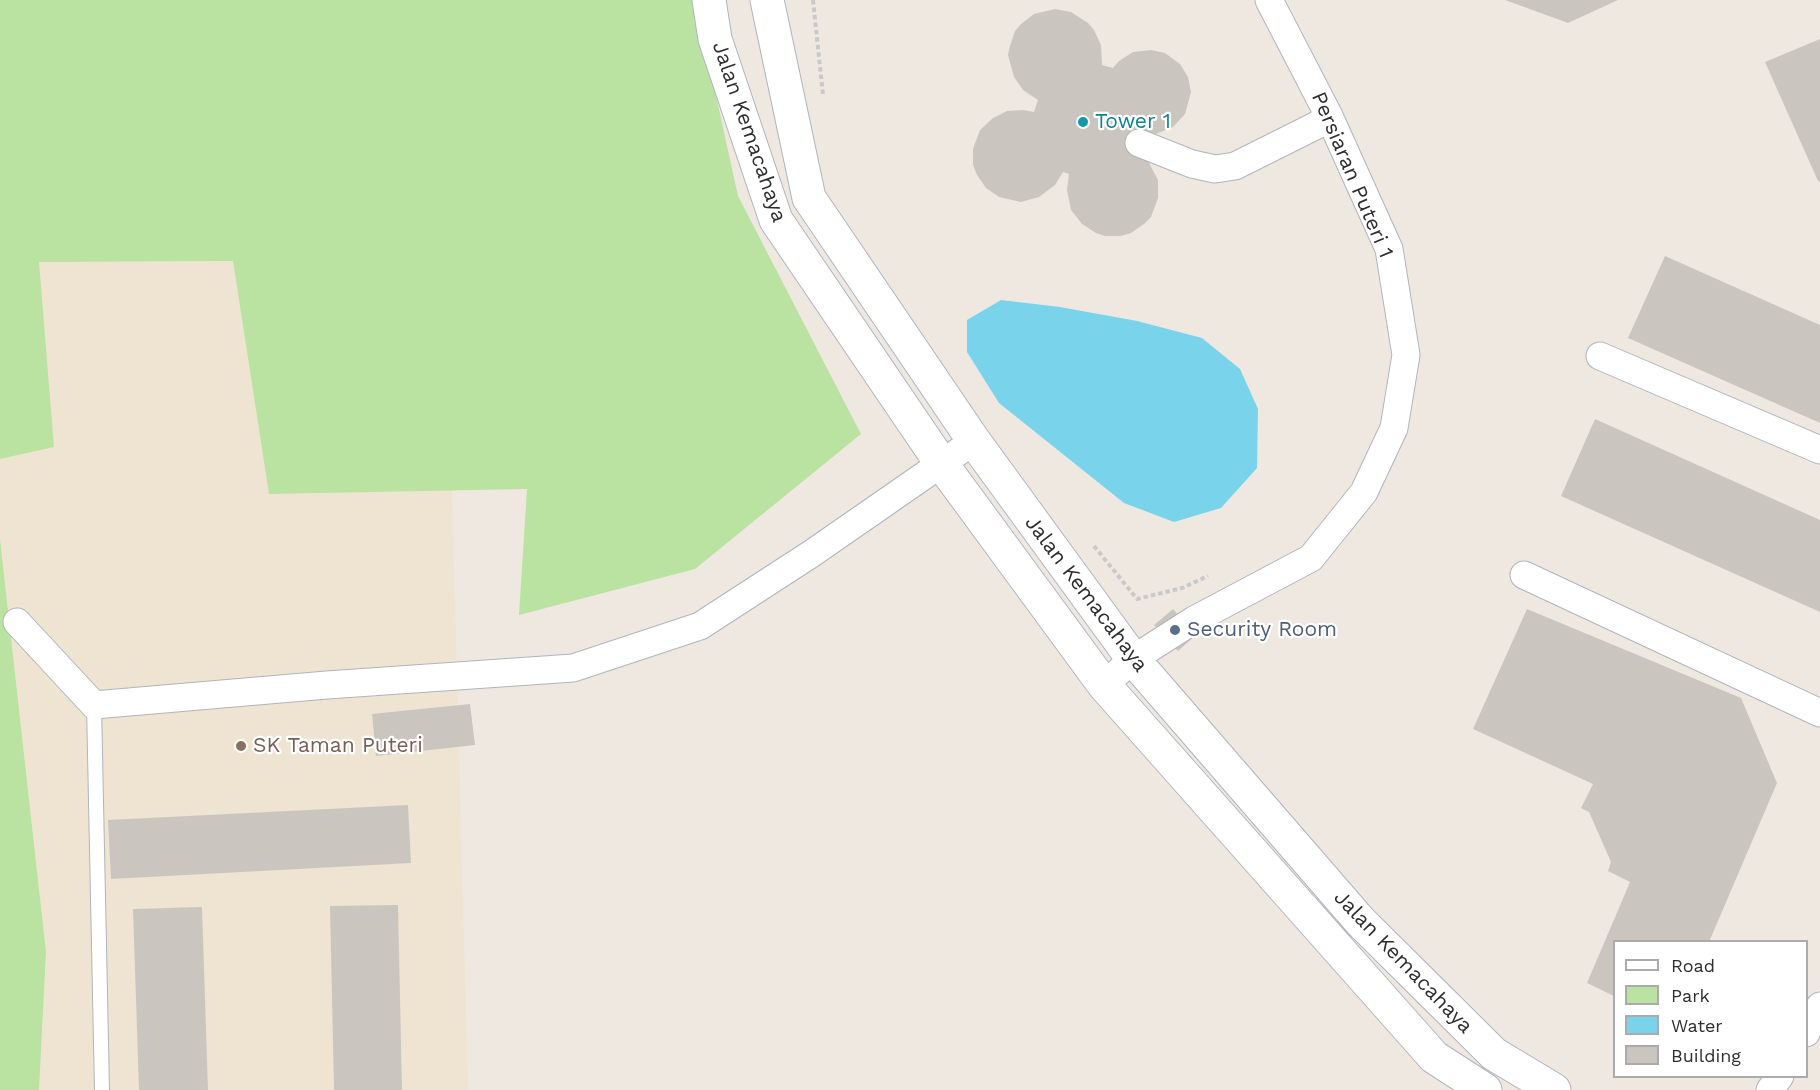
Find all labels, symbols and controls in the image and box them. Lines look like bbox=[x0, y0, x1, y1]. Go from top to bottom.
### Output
street label: Jalan Kemacahaya bbox=[706, 38, 792, 226]
street label: Persiaran Puteri 1 bbox=[1306, 88, 1398, 262]
place label: Tower 1 bbox=[1095, 109, 1171, 135]
marker: Tower 1 bbox=[1076, 115, 1090, 129]
street label: Jalan Kemacahaya bbox=[1019, 511, 1153, 677]
place label: Security Room bbox=[1187, 617, 1337, 643]
marker: Security Room bbox=[1168, 623, 1182, 637]
place label: SK Taman Puteri bbox=[253, 733, 423, 759]
marker: SK Taman Puteri bbox=[234, 739, 248, 753]
street label: Jalan Kemacahaya bbox=[1328, 885, 1478, 1039]
legend bbox=[1613, 940, 1808, 1078]
text: Road bbox=[1671, 955, 1715, 976]
text: Park bbox=[1671, 985, 1710, 1006]
text: Water bbox=[1671, 1015, 1723, 1036]
text: Building bbox=[1671, 1045, 1741, 1066]

